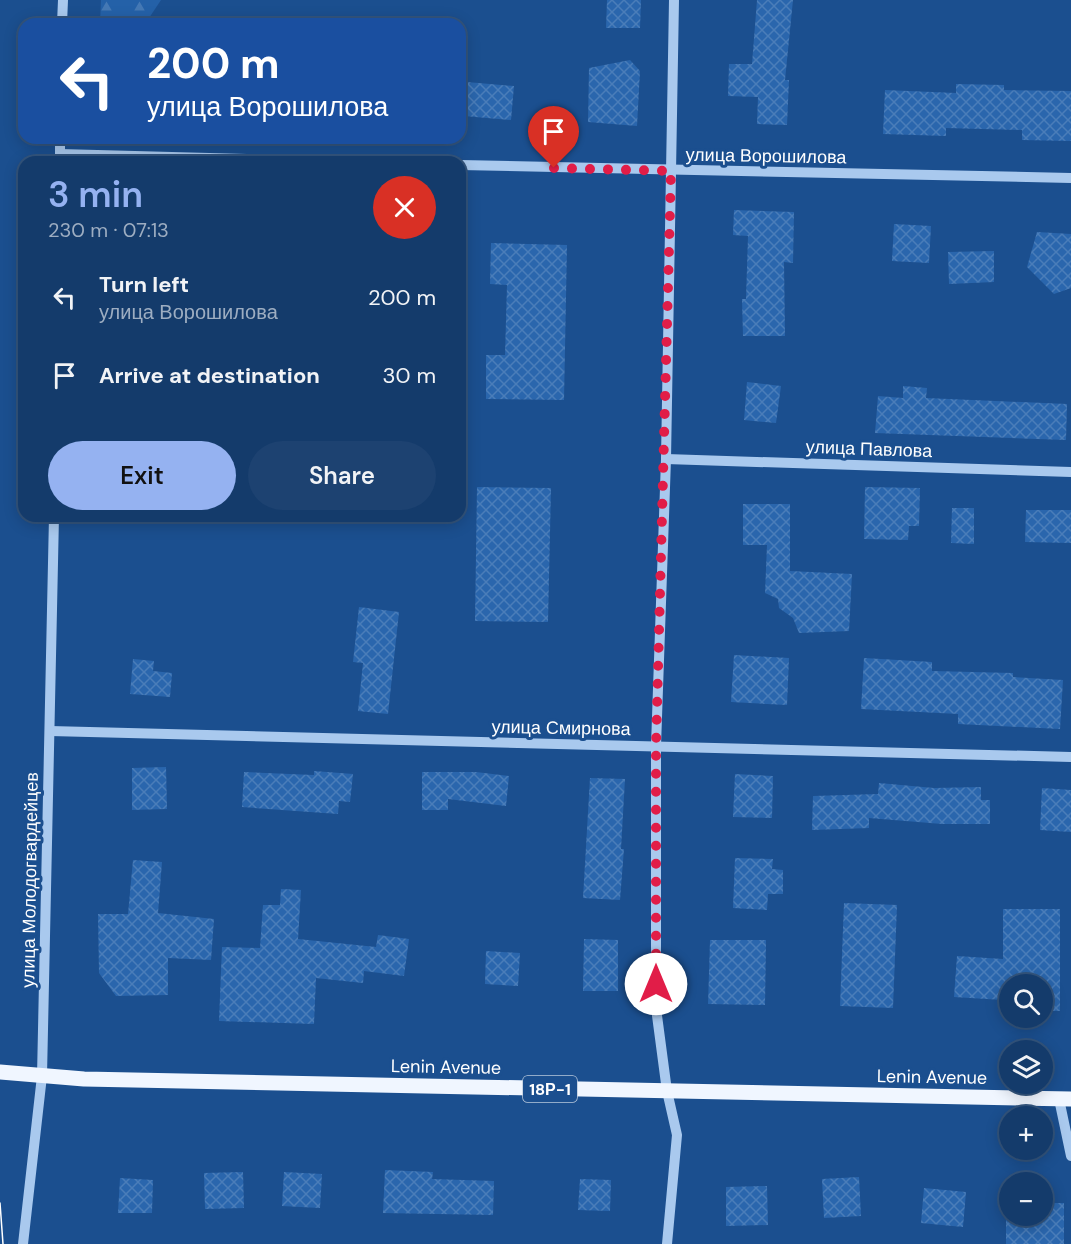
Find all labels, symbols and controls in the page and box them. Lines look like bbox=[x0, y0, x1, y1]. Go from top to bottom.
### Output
text: 200 m bbox=[147, 36, 280, 91]
icon: left bbox=[48, 42, 126, 120]
text: улица Ворошилова bbox=[147, 89, 388, 124]
pin bbox=[528, 106, 579, 168]
icon: arrive bbox=[537, 115, 570, 148]
street label: улица Ворошилова bbox=[685, 143, 848, 169]
text: 3 min bbox=[48, 171, 143, 218]
button: close bbox=[373, 176, 436, 239]
text: 230 m · 07:13 bbox=[48, 217, 169, 243]
text: Turn left bbox=[99, 270, 189, 299]
icon: left bbox=[48, 281, 81, 314]
text: 200 m bbox=[368, 283, 436, 312]
text: улица Ворошилова bbox=[99, 299, 278, 325]
icon: arrive bbox=[48, 359, 81, 392]
text: Arrive at destination bbox=[99, 361, 320, 390]
text: 30 m bbox=[382, 361, 436, 390]
street label: улица Павлова bbox=[805, 435, 934, 463]
button: Exit bbox=[48, 441, 236, 510]
button: Share bbox=[248, 441, 436, 510]
street label: улица Смирнова bbox=[491, 715, 632, 741]
street label: улица Молодогвардейцев bbox=[16, 772, 44, 988]
position arrow bbox=[624, 952, 688, 1016]
map controls bbox=[999, 974, 1053, 1226]
button: search bbox=[999, 974, 1053, 1028]
button: layers bbox=[999, 1040, 1053, 1094]
street label: Lenin Avenue bbox=[391, 1054, 501, 1080]
street label: Lenin Avenue bbox=[877, 1064, 987, 1090]
road number: 18Р-1 bbox=[523, 1076, 577, 1102]
button: + bbox=[999, 1106, 1053, 1160]
button: − bbox=[999, 1172, 1053, 1226]

